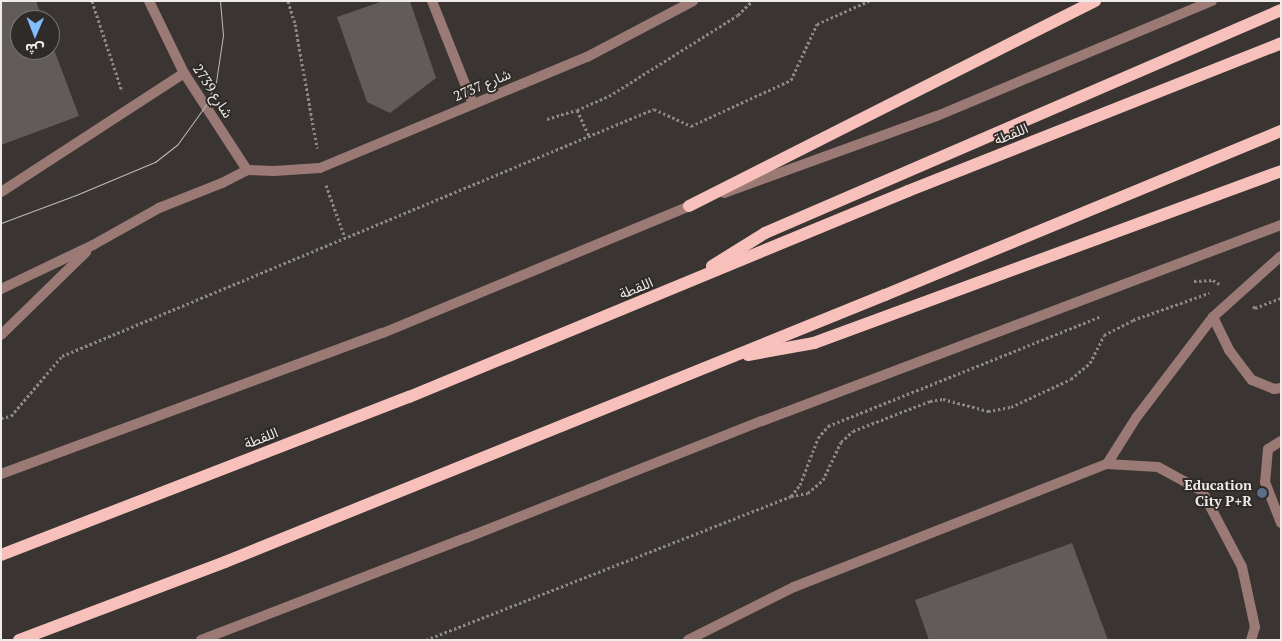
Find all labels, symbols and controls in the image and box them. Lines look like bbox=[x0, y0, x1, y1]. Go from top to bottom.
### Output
north arrow bbox=[10, 10, 60, 60]
text: ش bbox=[25, 40, 45, 59]
street label: شارع 2739 bbox=[189, 61, 237, 121]
street label: شارع 2737 bbox=[451, 65, 513, 105]
street label: اللقطة bbox=[992, 120, 1030, 148]
street label: اللقطة bbox=[617, 274, 655, 302]
street label: اللقطة bbox=[242, 424, 280, 452]
place label: Education City P+R bbox=[1184, 477, 1252, 510]
marker: Education City P+R bbox=[1256, 487, 1268, 499]

